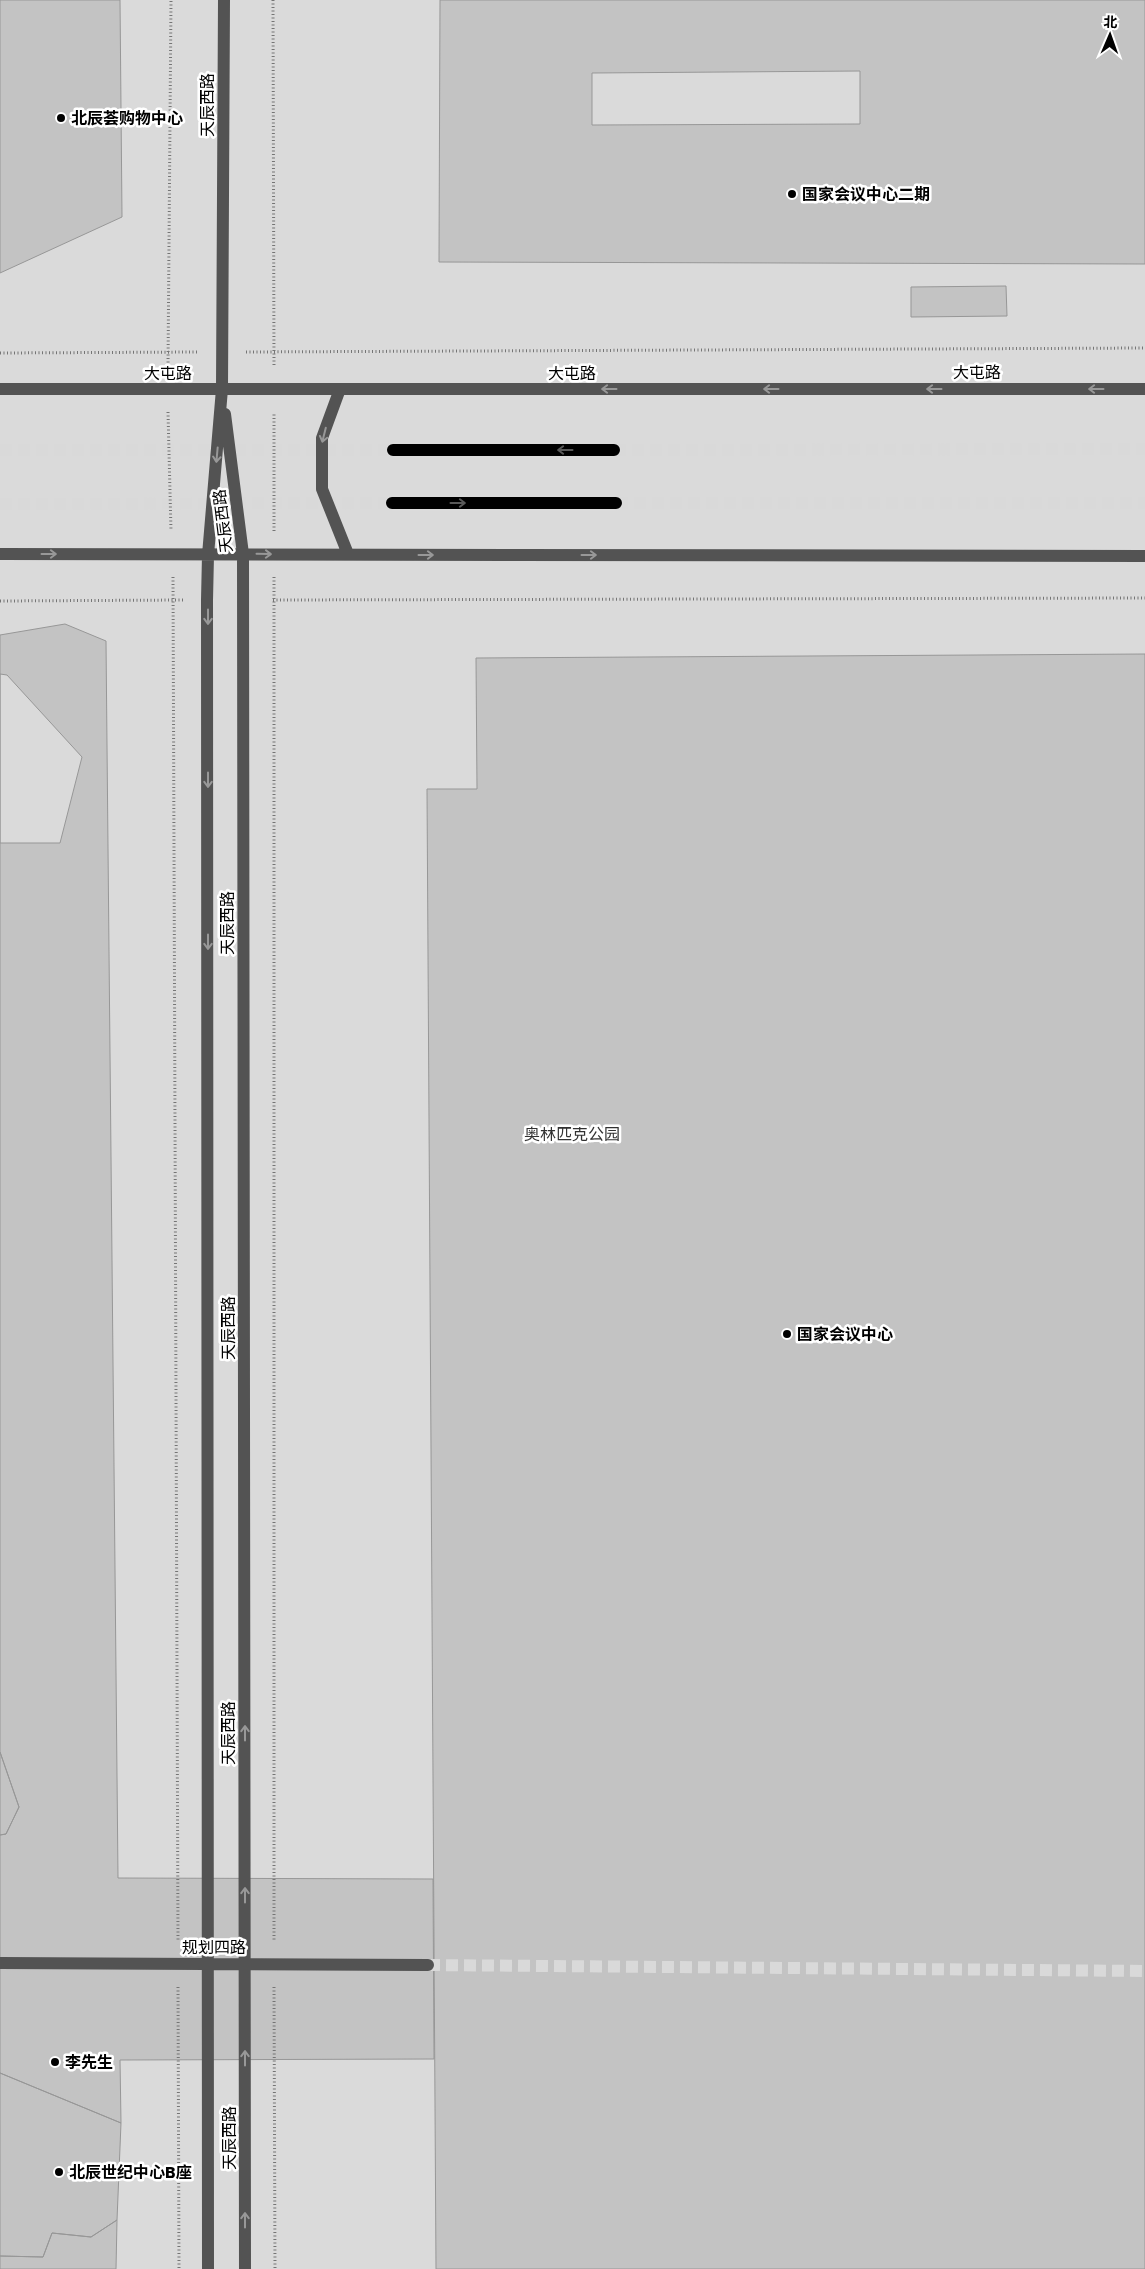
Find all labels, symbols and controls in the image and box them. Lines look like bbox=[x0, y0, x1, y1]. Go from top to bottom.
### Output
north arrow bbox=[1085, 10, 1135, 60]
text: 北 bbox=[1103, 12, 1118, 32]
street label: 天辰西路 bbox=[196, 73, 219, 137]
place label: 北辰荟购物中心 bbox=[71, 107, 183, 130]
marker: 北辰荟购物中心 bbox=[55, 112, 67, 124]
place label: 国家会议中心二期 bbox=[802, 183, 930, 206]
marker: 国家会议中心二期 bbox=[786, 188, 798, 200]
street label: 大屯路 bbox=[953, 361, 1001, 384]
street label: 大屯路 bbox=[144, 362, 192, 385]
street label: 大屯路 bbox=[548, 362, 596, 385]
one-way arrow bbox=[601, 384, 618, 394]
one-way arrow bbox=[764, 384, 780, 394]
one-way arrow bbox=[926, 384, 942, 394]
one-way arrow bbox=[1089, 384, 1105, 394]
one-way arrow bbox=[319, 427, 328, 443]
one-way arrow bbox=[557, 445, 574, 455]
one-way arrow bbox=[212, 447, 221, 463]
street label: 天辰西路 bbox=[208, 488, 238, 554]
one-way arrow bbox=[450, 498, 466, 508]
one-way arrow bbox=[40, 549, 56, 559]
one-way arrow bbox=[255, 550, 271, 559]
one-way arrow bbox=[418, 550, 434, 560]
one-way arrow bbox=[580, 550, 596, 560]
one-way arrow bbox=[203, 609, 213, 625]
one-way arrow bbox=[203, 772, 213, 788]
street label: 天辰西路 bbox=[216, 891, 239, 955]
one-way arrow bbox=[203, 934, 213, 950]
park label: 奥林匹克公园 bbox=[524, 1123, 620, 1146]
street label: 天辰西路 bbox=[217, 1296, 240, 1360]
place label: 国家会议中心 bbox=[797, 1323, 893, 1346]
marker: 国家会议中心 bbox=[781, 1328, 793, 1340]
street label: 天辰西路 bbox=[217, 1701, 240, 1765]
one-way arrow bbox=[240, 1725, 250, 1742]
one-way arrow bbox=[240, 1888, 250, 1904]
street label: 规划四路 bbox=[182, 1936, 246, 1959]
one-way arrow bbox=[240, 2050, 250, 2066]
place label: 李先生 bbox=[65, 2051, 113, 2074]
marker: 李先生 bbox=[49, 2056, 61, 2068]
street label: 天辰西路 bbox=[218, 2106, 241, 2170]
place label: 北辰世纪中心B座 bbox=[69, 2161, 192, 2184]
marker: 北辰世纪中心B座 bbox=[53, 2166, 65, 2178]
one-way arrow bbox=[240, 2213, 250, 2229]

